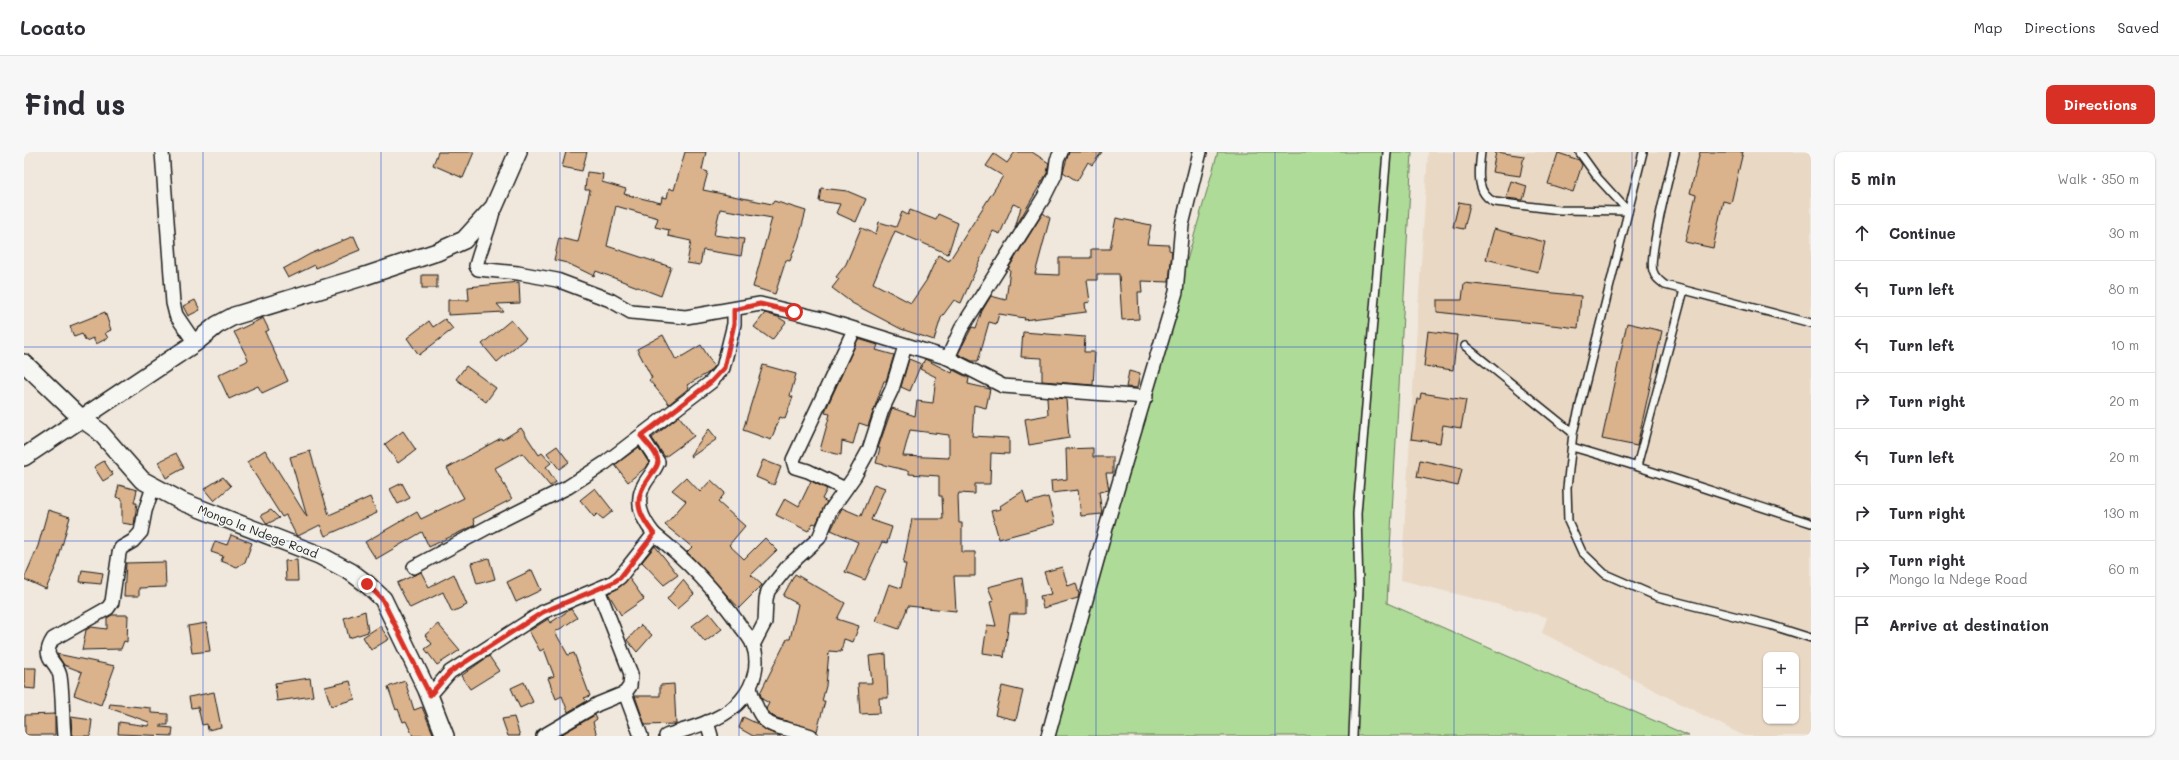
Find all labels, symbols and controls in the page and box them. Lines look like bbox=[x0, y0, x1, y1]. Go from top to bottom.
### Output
text: Locato bbox=[20, 15, 86, 40]
text: Map bbox=[1974, 18, 2002, 37]
text: Directions bbox=[2024, 18, 2095, 37]
text: Saved bbox=[2117, 18, 2159, 37]
button: Directions bbox=[2046, 85, 2155, 124]
text: Find us bbox=[24, 86, 125, 122]
text: 5 min bbox=[1851, 167, 1896, 189]
text: Walk · 350 m bbox=[2058, 170, 2139, 187]
icon: ahead bbox=[1851, 222, 1873, 244]
text: Continue bbox=[1889, 223, 1956, 243]
text: 30 m bbox=[2109, 224, 2139, 241]
icon: left bbox=[1851, 278, 1873, 300]
text: Turn left bbox=[1889, 279, 1954, 299]
text: 80 m bbox=[2109, 280, 2139, 297]
route start bbox=[785, 303, 803, 321]
icon: left bbox=[1851, 334, 1873, 356]
text: Turn left bbox=[1889, 335, 1954, 355]
text: 10 m bbox=[2111, 336, 2139, 353]
icon: right bbox=[1851, 390, 1873, 412]
text: Turn right bbox=[1889, 391, 1966, 411]
text: 20 m bbox=[2109, 392, 2139, 409]
icon: left bbox=[1851, 446, 1873, 468]
text: Turn left bbox=[1889, 447, 1954, 467]
text: 20 m bbox=[2109, 448, 2139, 465]
street label: Mongo la Ndege Road bbox=[196, 501, 321, 561]
icon: right bbox=[1851, 502, 1873, 524]
text: Turn right bbox=[1889, 503, 1966, 523]
text: 130 m bbox=[2103, 504, 2139, 521]
text: Turn right bbox=[1889, 550, 1966, 570]
icon: right bbox=[1851, 558, 1873, 580]
text: 60 m bbox=[2109, 560, 2139, 577]
text: Mongo la Ndege Road bbox=[1889, 570, 2027, 587]
route end bbox=[358, 575, 376, 593]
icon: arrive bbox=[1851, 614, 1873, 636]
text: Arrive at destination bbox=[1889, 615, 2049, 635]
map controls bbox=[1763, 652, 1799, 724]
button: + bbox=[1763, 652, 1799, 688]
button: − bbox=[1763, 688, 1799, 724]

